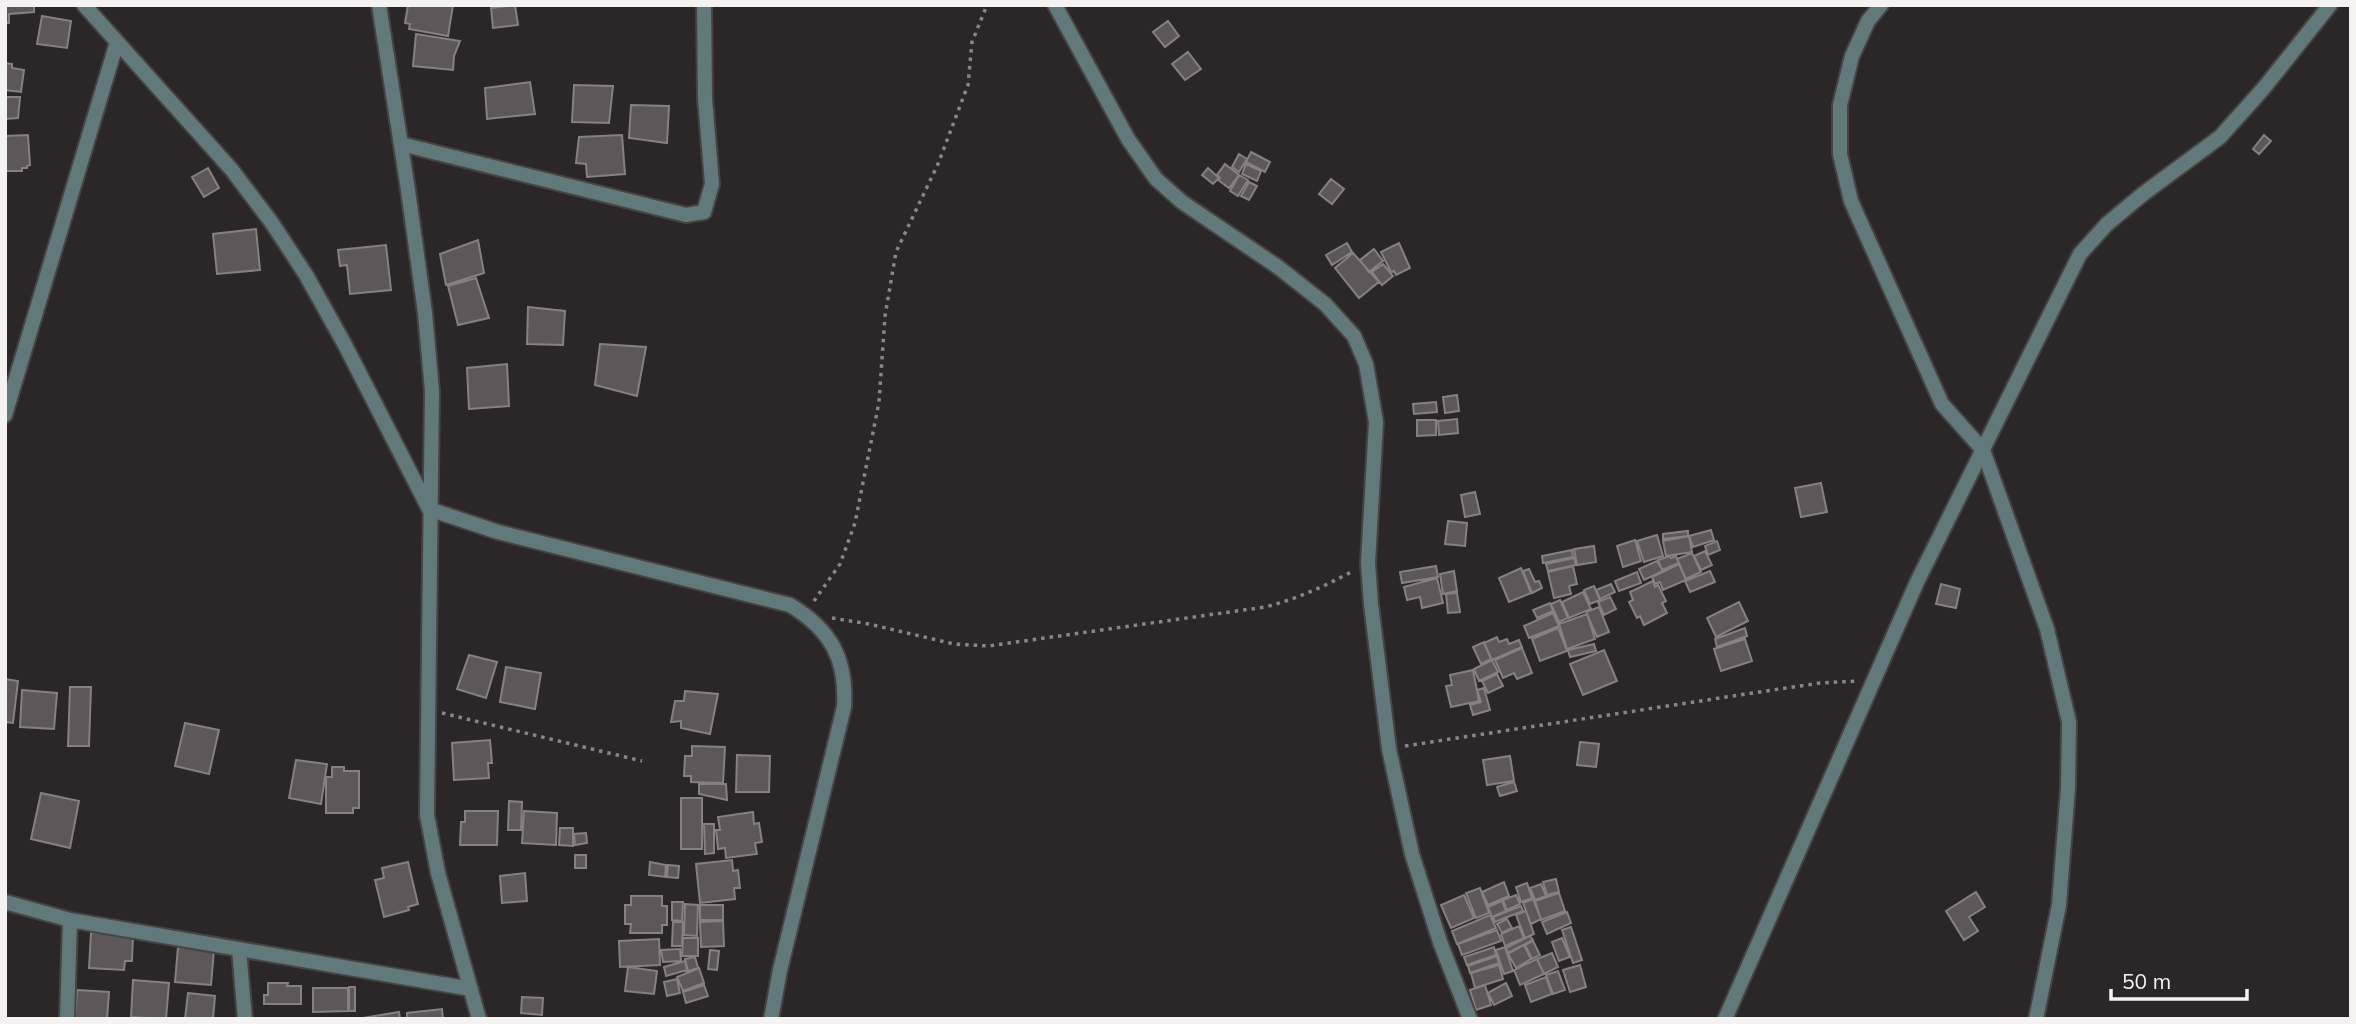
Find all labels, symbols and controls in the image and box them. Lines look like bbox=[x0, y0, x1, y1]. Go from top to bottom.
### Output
scale bar bbox=[2111, 958, 2248, 1002]
text: 50 m bbox=[2122, 968, 2171, 994]

